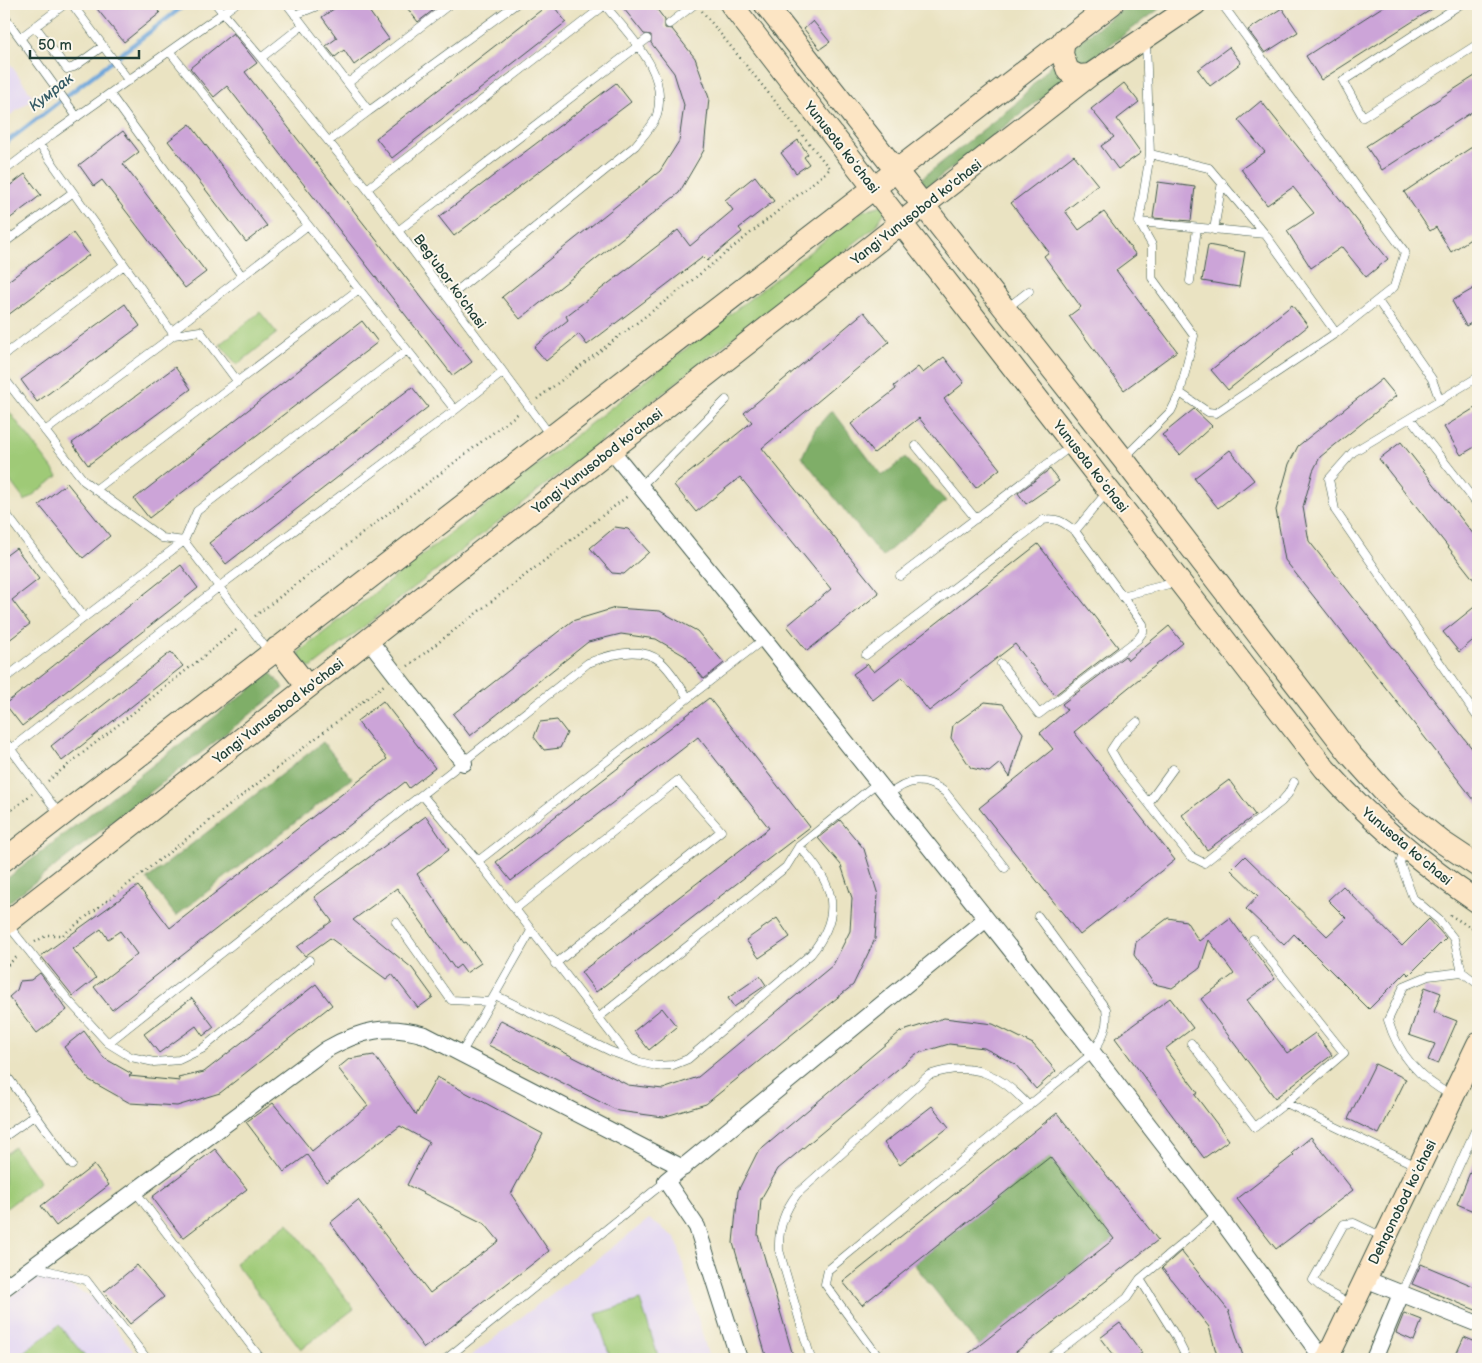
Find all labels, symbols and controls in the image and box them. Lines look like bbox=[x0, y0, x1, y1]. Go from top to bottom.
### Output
scale bar bbox=[30, 28, 139, 60]
text: 50 m bbox=[38, 36, 72, 55]
water label: Кумрак bbox=[25, 68, 78, 116]
street label: Yunusota koʻchasi bbox=[800, 97, 883, 197]
street label: Yangi Yunusobod ko'chasi bbox=[847, 156, 985, 269]
street label: Beg'ubor ko'chasi bbox=[410, 231, 489, 332]
street label: Yangi Yunusobod ko'chasi bbox=[528, 405, 666, 518]
street label: Yunusota koʻchasi bbox=[1049, 416, 1132, 516]
street label: Yangi Yunusobod ko'chasi bbox=[209, 655, 347, 768]
street label: Yunusota koʻchasi bbox=[1357, 803, 1455, 889]
street label: Dehqonobod koʻchasi bbox=[1365, 1137, 1440, 1267]

